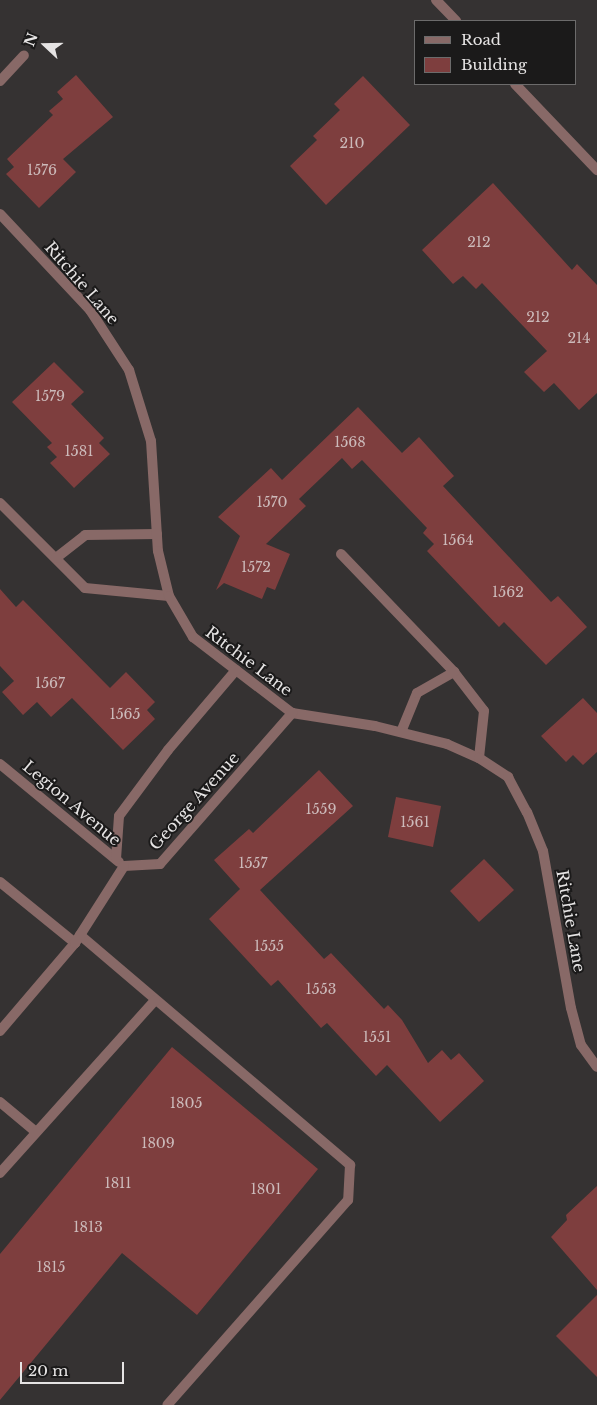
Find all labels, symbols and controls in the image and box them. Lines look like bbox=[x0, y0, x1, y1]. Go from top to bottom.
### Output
north arrow bbox=[20, 20, 70, 70]
legend bbox=[414, 20, 577, 85]
text: N bbox=[20, 30, 42, 49]
text: Road bbox=[461, 30, 501, 49]
text: Building bbox=[461, 55, 527, 74]
house number: 210 bbox=[340, 135, 364, 151]
house number: 1576 bbox=[27, 162, 57, 178]
house number: 212 bbox=[467, 234, 491, 250]
street label: Ritchie Lane bbox=[41, 238, 123, 328]
house number: 212 bbox=[526, 309, 550, 325]
house number: 214 bbox=[567, 330, 591, 346]
house number: 1579 bbox=[35, 388, 65, 404]
house number: 1568 bbox=[334, 434, 366, 450]
house number: 1581 bbox=[65, 443, 93, 459]
house number: 1570 bbox=[256, 494, 288, 510]
house number: 1564 bbox=[442, 532, 474, 548]
house number: 1572 bbox=[241, 559, 271, 575]
house number: 1562 bbox=[492, 584, 524, 600]
street label: Ritchie Lane bbox=[202, 622, 296, 700]
house number: 1567 bbox=[35, 675, 65, 691]
house number: 1565 bbox=[109, 706, 141, 722]
street label: George Avenue bbox=[145, 748, 243, 854]
street label: Legion Avenue bbox=[19, 756, 125, 850]
house number: 1559 bbox=[305, 801, 337, 817]
house number: 1561 bbox=[400, 814, 430, 830]
house number: 1557 bbox=[238, 855, 268, 871]
street label: Ritchie Lane bbox=[553, 868, 589, 974]
house number: 1555 bbox=[254, 938, 284, 954]
house number: 1553 bbox=[306, 981, 336, 997]
house number: 1551 bbox=[363, 1029, 391, 1045]
house number: 1805 bbox=[170, 1095, 202, 1111]
house number: 1809 bbox=[141, 1135, 175, 1151]
house number: 1811 bbox=[104, 1175, 132, 1191]
house number: 1801 bbox=[251, 1181, 281, 1197]
house number: 1813 bbox=[73, 1219, 103, 1235]
house number: 1815 bbox=[37, 1259, 65, 1275]
scale bar bbox=[22, 1352, 126, 1384]
text: 20 m bbox=[28, 1361, 68, 1380]

